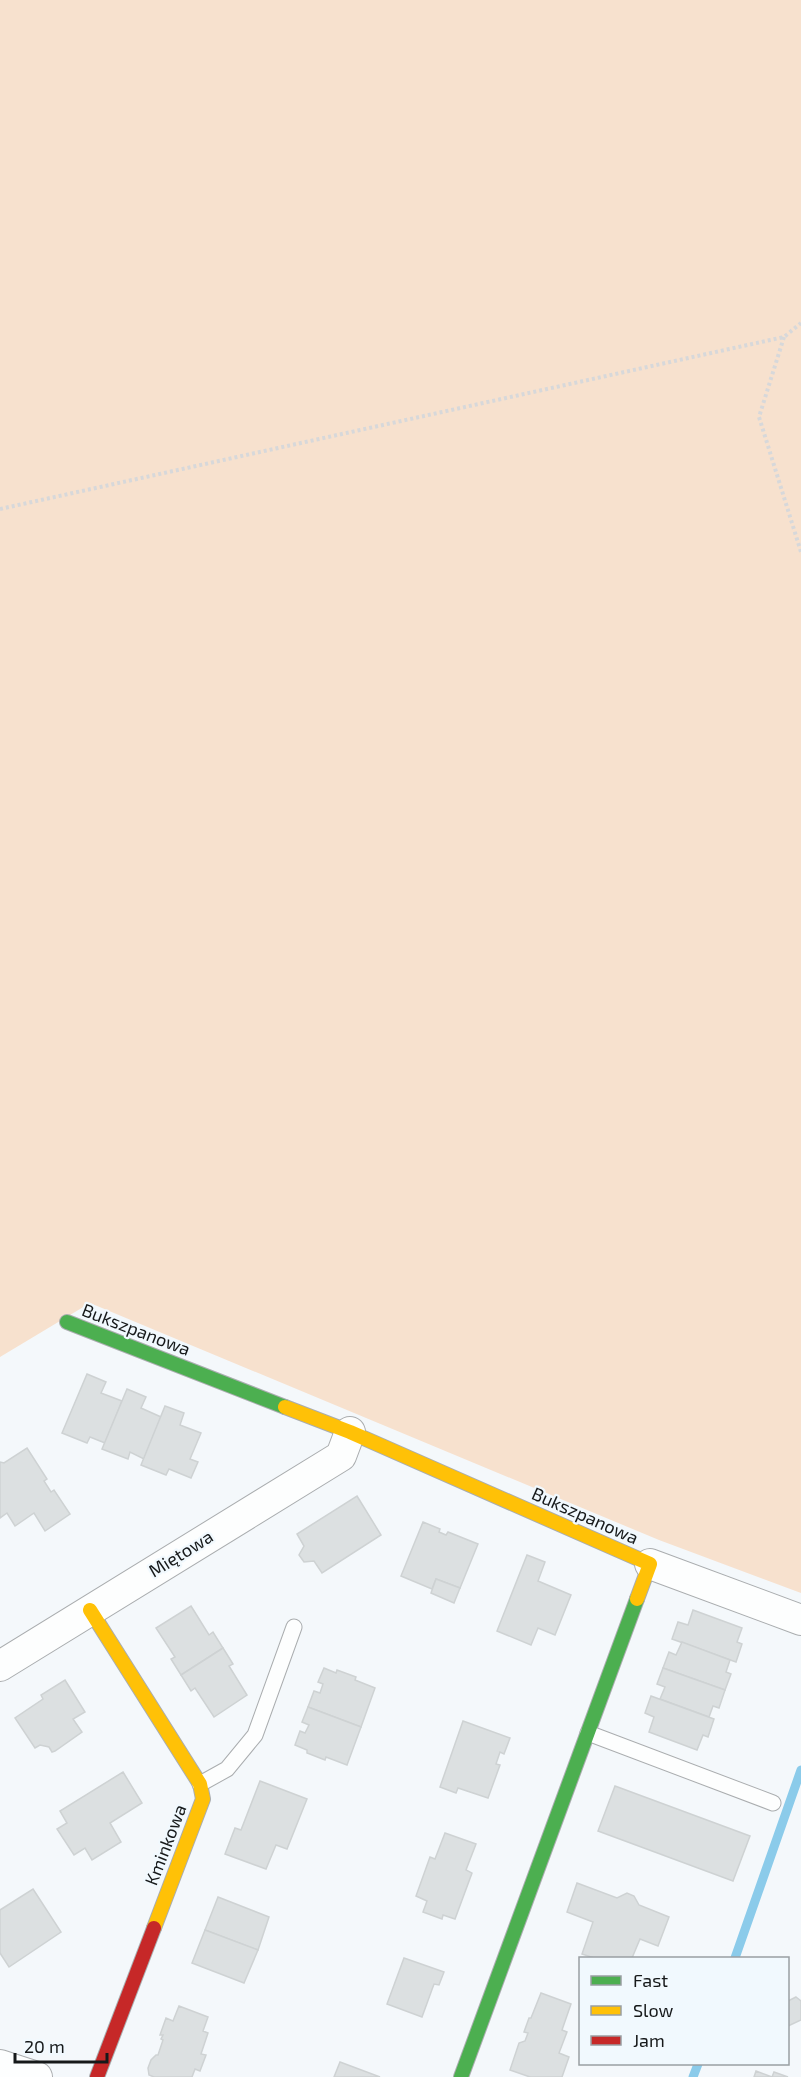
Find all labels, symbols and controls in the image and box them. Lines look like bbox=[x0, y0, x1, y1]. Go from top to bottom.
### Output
street label: Bukszpanowa bbox=[79, 1298, 194, 1360]
street label: Bukszpanowa bbox=[529, 1482, 642, 1548]
street label: Miętowa bbox=[144, 1525, 217, 1581]
street label: Kminkowa bbox=[140, 1801, 191, 1888]
legend bbox=[579, 1957, 789, 2065]
text: Fast bbox=[633, 1969, 668, 1991]
text: Slow bbox=[633, 1999, 674, 2021]
scale bar bbox=[15, 2026, 106, 2064]
text: Jam bbox=[633, 2029, 665, 2051]
text: 20 m bbox=[24, 2035, 65, 2057]

